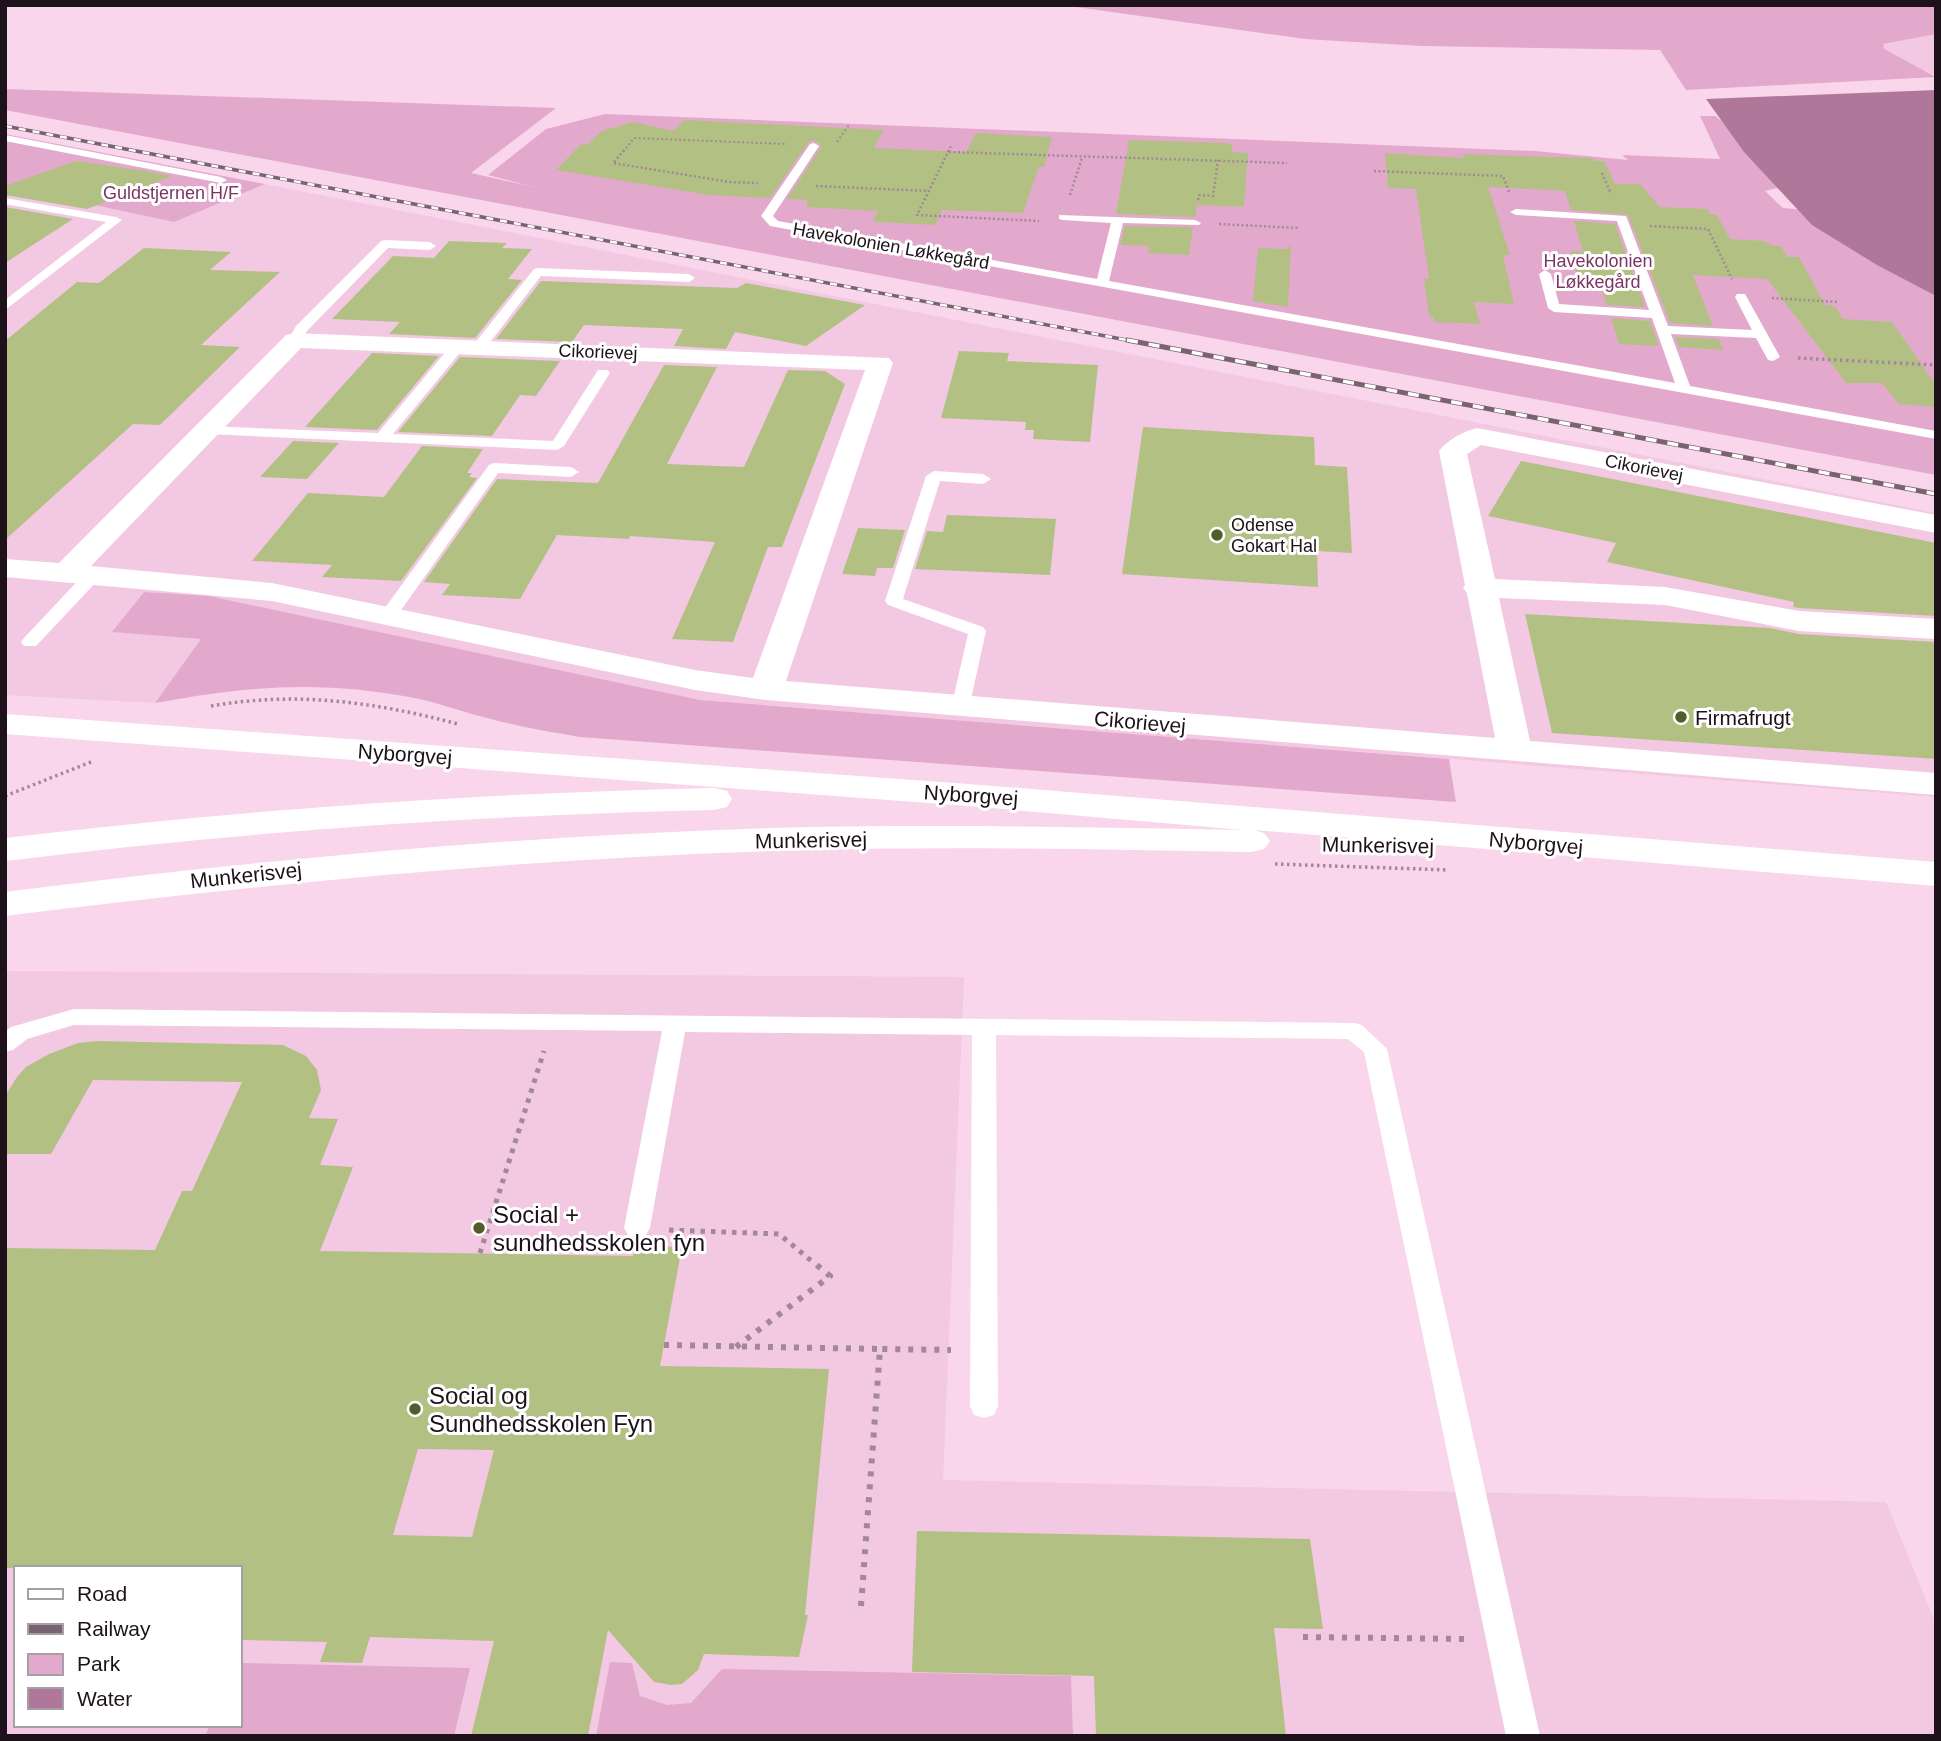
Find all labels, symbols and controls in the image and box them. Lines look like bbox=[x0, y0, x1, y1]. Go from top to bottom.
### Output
park label: Guldstjernen H/F bbox=[103, 183, 239, 203]
street label: Havekolonien Løkkegård bbox=[791, 219, 991, 273]
park label: Havekolonien Løkkegård bbox=[1543, 251, 1653, 292]
street label: Cikorievej bbox=[558, 341, 638, 363]
street label: Cikorievej bbox=[1603, 451, 1685, 485]
place label: Odense Gokart Hal bbox=[1231, 515, 1317, 556]
marker: Odense Gokart Hal bbox=[1209, 527, 1225, 543]
place label: Firmafrugt bbox=[1695, 706, 1791, 729]
street label: Cikorievej bbox=[1093, 707, 1187, 737]
marker: Firmafrugt bbox=[1673, 709, 1689, 725]
street label: Nyborgvej bbox=[357, 739, 453, 769]
street label: Nyborgvej bbox=[923, 780, 1019, 810]
street label: Nyborgvej bbox=[1488, 827, 1584, 859]
street label: Munkerisvej bbox=[755, 828, 867, 852]
street label: Munkerisvej bbox=[1322, 833, 1434, 857]
street label: Munkerisvej bbox=[189, 858, 303, 892]
place label: Social + sundhedsskolen fyn bbox=[493, 1201, 705, 1256]
marker: Social + sundhedsskolen fyn bbox=[471, 1220, 487, 1236]
place label: Social og Sundhedsskolen Fyn bbox=[429, 1382, 653, 1437]
marker: Social og Sundhedsskolen Fyn bbox=[407, 1401, 423, 1417]
legend bbox=[14, 1566, 242, 1727]
text: Road bbox=[77, 1582, 127, 1605]
text: Railway bbox=[77, 1617, 151, 1640]
text: Park bbox=[77, 1652, 121, 1675]
text: Water bbox=[77, 1687, 132, 1710]

